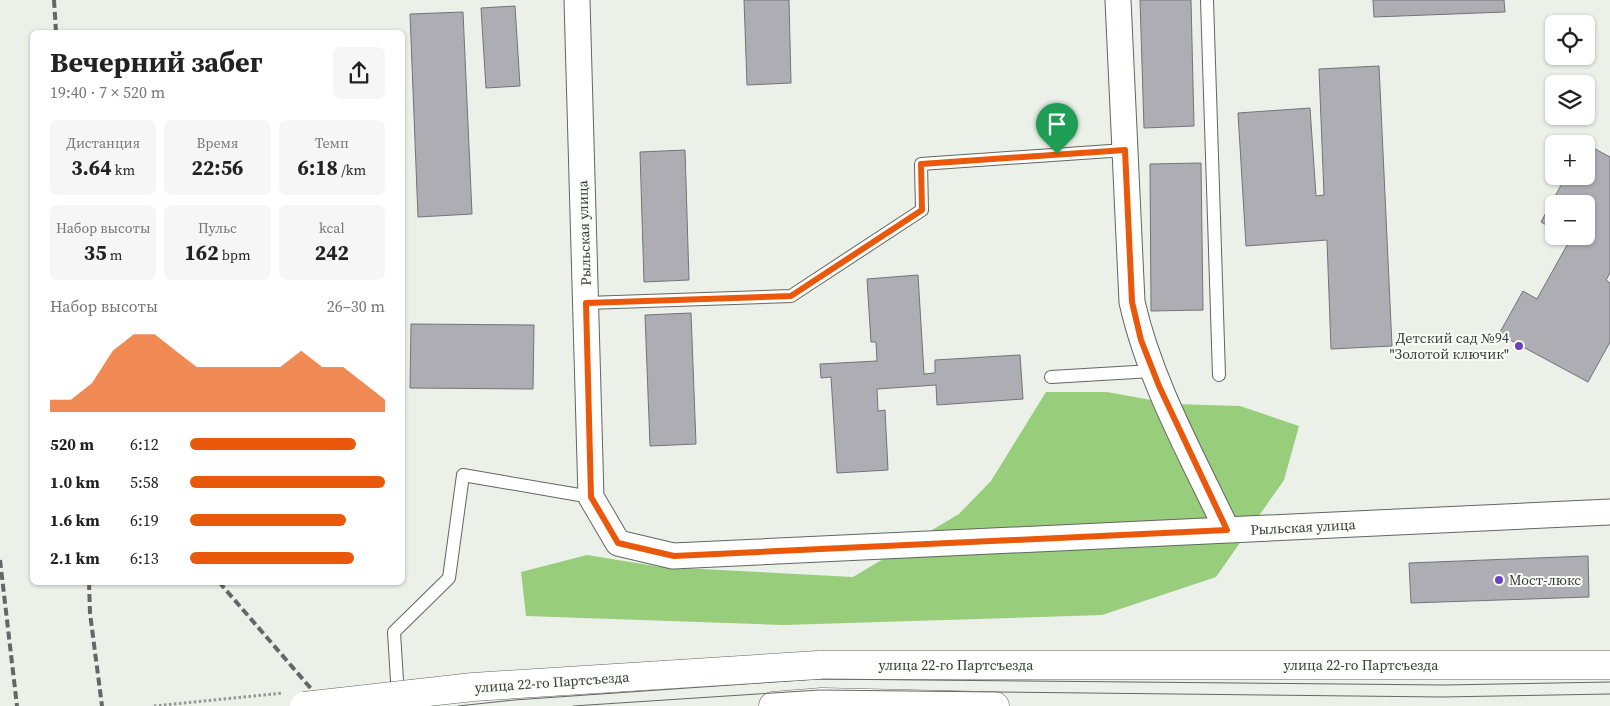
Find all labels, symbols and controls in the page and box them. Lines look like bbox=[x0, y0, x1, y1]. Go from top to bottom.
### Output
map controls bbox=[1545, 15, 1595, 245]
button: locate bbox=[1545, 15, 1595, 65]
text: Вечерний забег bbox=[50, 43, 263, 81]
button: share bbox=[333, 47, 385, 99]
button: layers bbox=[1545, 75, 1595, 125]
text: 19:40 · 7 × 520 m bbox=[50, 81, 165, 103]
pin bbox=[1036, 103, 1078, 154]
icon: arrive bbox=[1043, 110, 1071, 138]
text: Дистанция bbox=[66, 133, 140, 153]
text: Время bbox=[197, 133, 238, 153]
text: Темп bbox=[315, 133, 349, 153]
button: + bbox=[1545, 135, 1595, 185]
text: 3.64 bbox=[71, 153, 112, 182]
text: 22:56 bbox=[192, 153, 243, 182]
text: 6:18 bbox=[298, 153, 338, 182]
text: km bbox=[112, 160, 135, 180]
text: /km bbox=[338, 160, 366, 180]
street label: Рыльская улица bbox=[572, 179, 596, 286]
button: − bbox=[1545, 195, 1595, 245]
text: Набор высоты bbox=[56, 218, 150, 238]
text: Пульс bbox=[198, 218, 237, 238]
text: kcal bbox=[319, 218, 345, 238]
text: 35 bbox=[84, 238, 107, 267]
text: 162 bbox=[184, 238, 219, 267]
text: 242 bbox=[315, 238, 349, 267]
text: m bbox=[107, 245, 122, 265]
text: bpm bbox=[219, 245, 251, 265]
text: Набор высоты bbox=[50, 295, 158, 317]
text: 26–30 m bbox=[327, 295, 385, 317]
place label: Детский сад №94 "Золотой ключик" bbox=[1390, 328, 1509, 364]
marker: Детский сад №94 "Золотой ключик" bbox=[1513, 340, 1525, 352]
text: 520 m bbox=[50, 433, 94, 455]
text: 6:12 bbox=[130, 433, 159, 455]
text: 1.0 km bbox=[50, 471, 100, 493]
text: 5:58 bbox=[130, 471, 159, 493]
text: 1.6 km bbox=[50, 509, 100, 531]
text: 6:19 bbox=[130, 509, 159, 531]
street label: Рыльская улица bbox=[1250, 514, 1357, 540]
text: 2.1 km bbox=[50, 547, 100, 569]
text: 6:13 bbox=[130, 547, 159, 569]
place label: Мост-люкс bbox=[1509, 570, 1581, 590]
marker: Мост-люкс bbox=[1493, 574, 1505, 586]
street label: улица 22-го Партсъезда bbox=[879, 655, 1034, 675]
street label: улица 22-го Партсъезда bbox=[1284, 655, 1439, 675]
street label: улица 22-го Партсъезда bbox=[474, 667, 631, 697]

